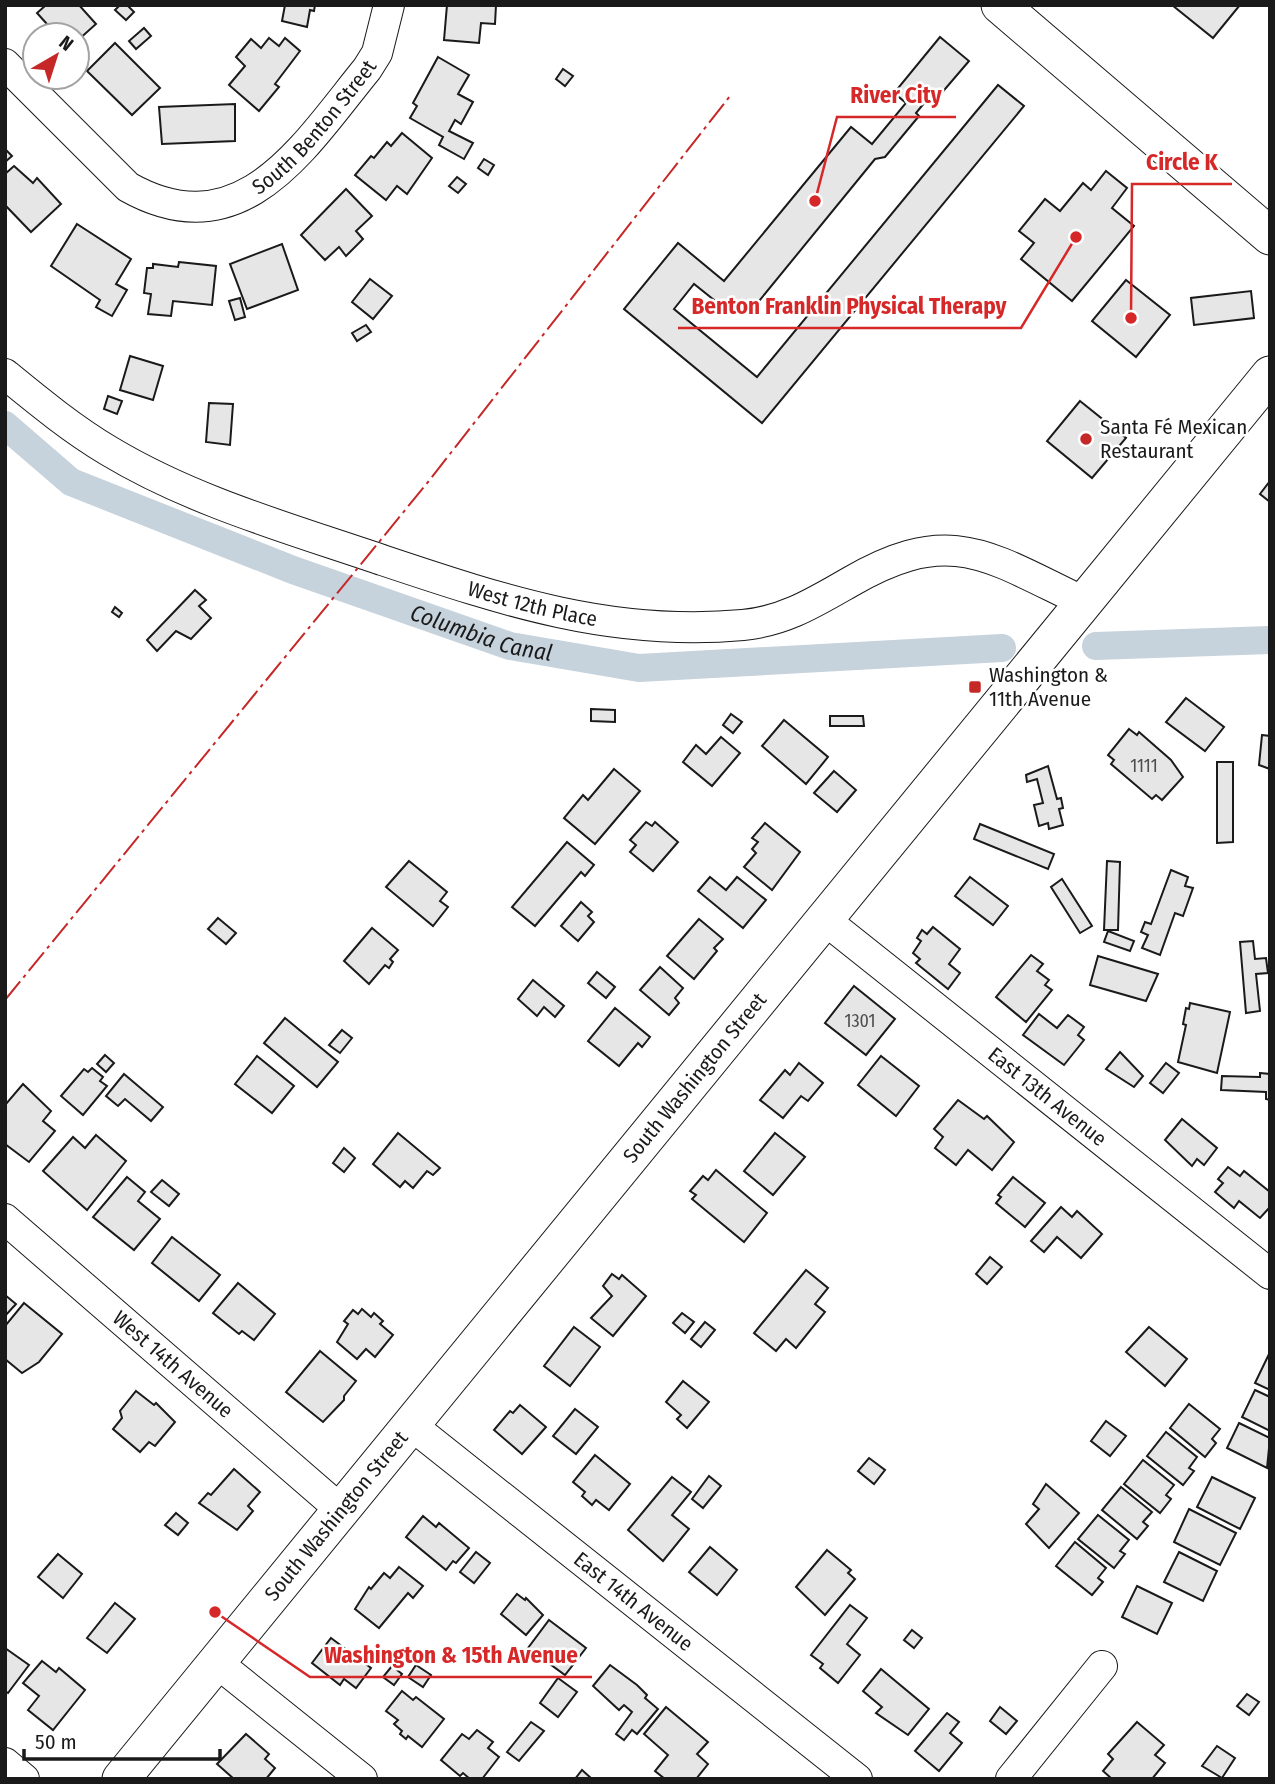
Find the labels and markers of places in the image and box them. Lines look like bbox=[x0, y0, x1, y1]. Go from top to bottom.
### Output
callout: River City bbox=[837, 73, 956, 117]
callout: Circle K bbox=[1132, 140, 1232, 184]
callout: Benton Franklin Physical Therapy bbox=[678, 284, 1021, 328]
place label: Santa Fé Mexican Restaurant bbox=[1100, 414, 1247, 464]
marker: Santa Fé Mexican Restaurant bbox=[1078, 431, 1094, 447]
place label: Washington & 11th Avenue bbox=[989, 662, 1108, 712]
marker: Washington & 11th Avenue bbox=[967, 679, 983, 695]
callout: Washington & 15th Avenue bbox=[310, 1633, 592, 1677]

